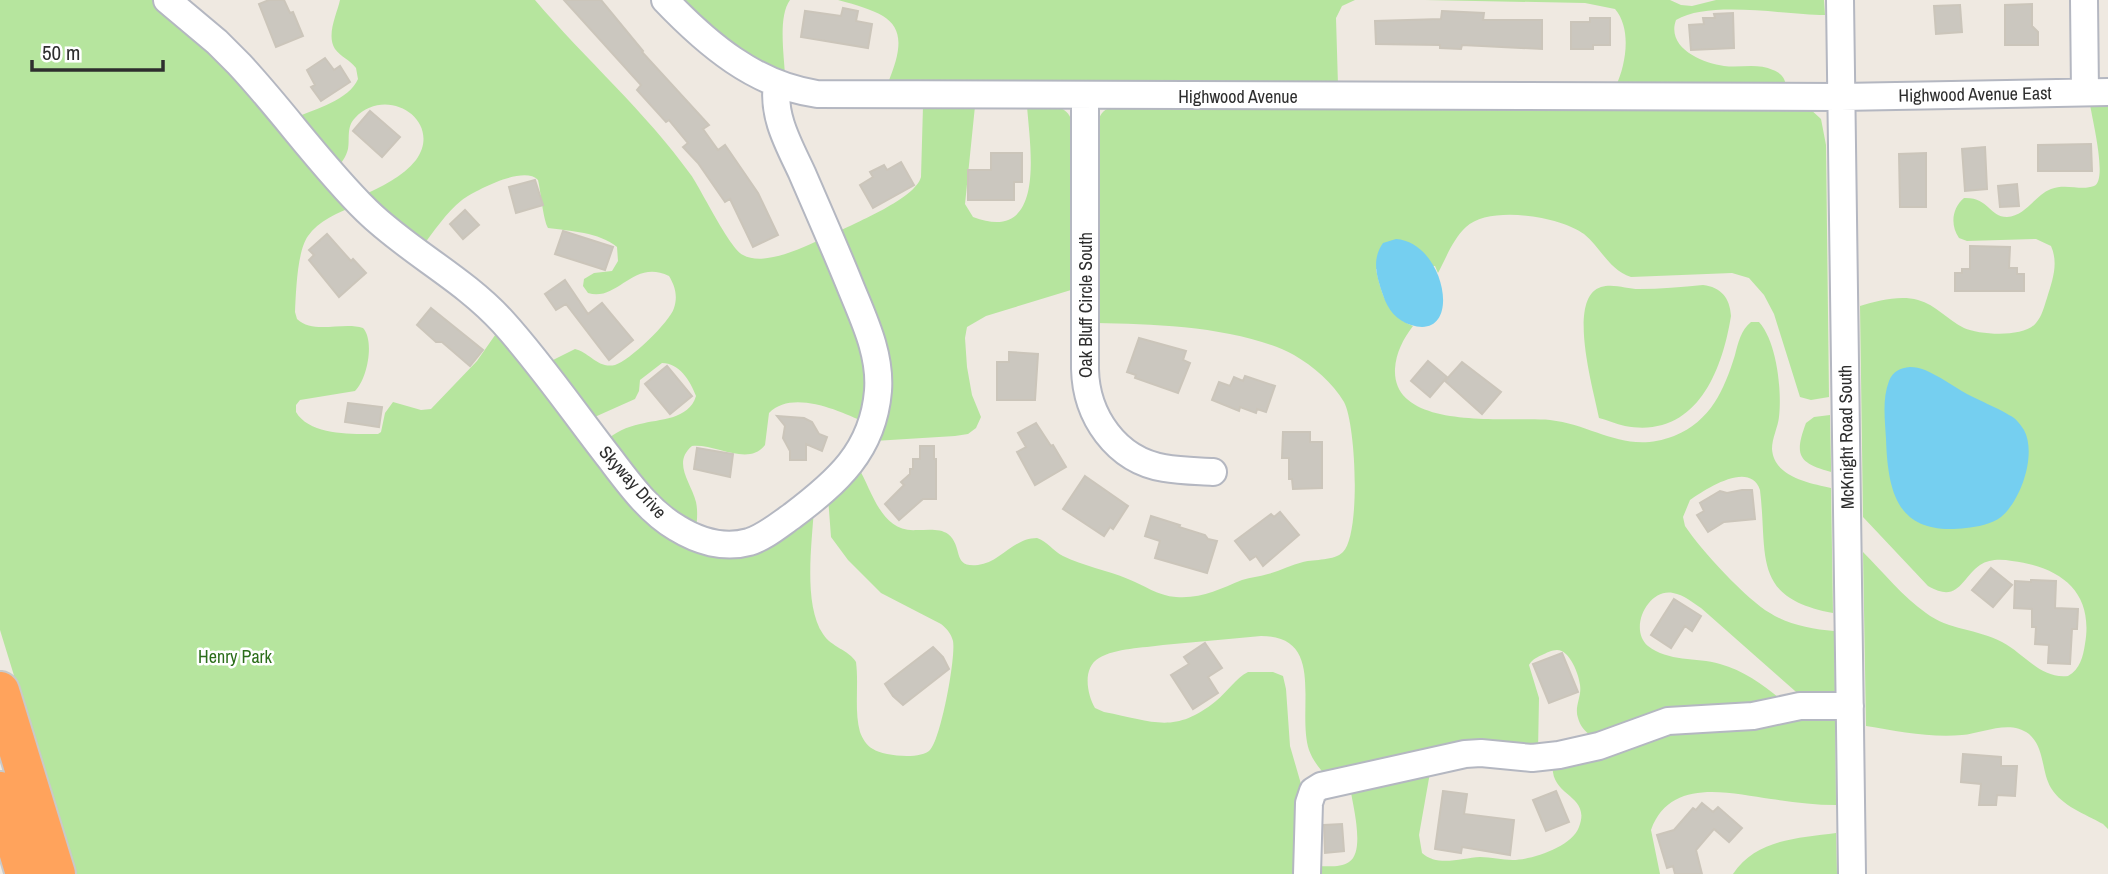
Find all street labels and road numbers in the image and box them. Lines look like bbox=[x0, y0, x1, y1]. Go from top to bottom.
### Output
street label: Highwood Avenue East bbox=[1898, 80, 2052, 108]
street label: Highwood Avenue bbox=[1178, 84, 1298, 109]
street label: Oak Bluff Circle South bbox=[1073, 232, 1098, 378]
street label: McKnight Road South bbox=[1832, 365, 1860, 509]
street label: Skyway Drive bbox=[594, 440, 672, 524]

